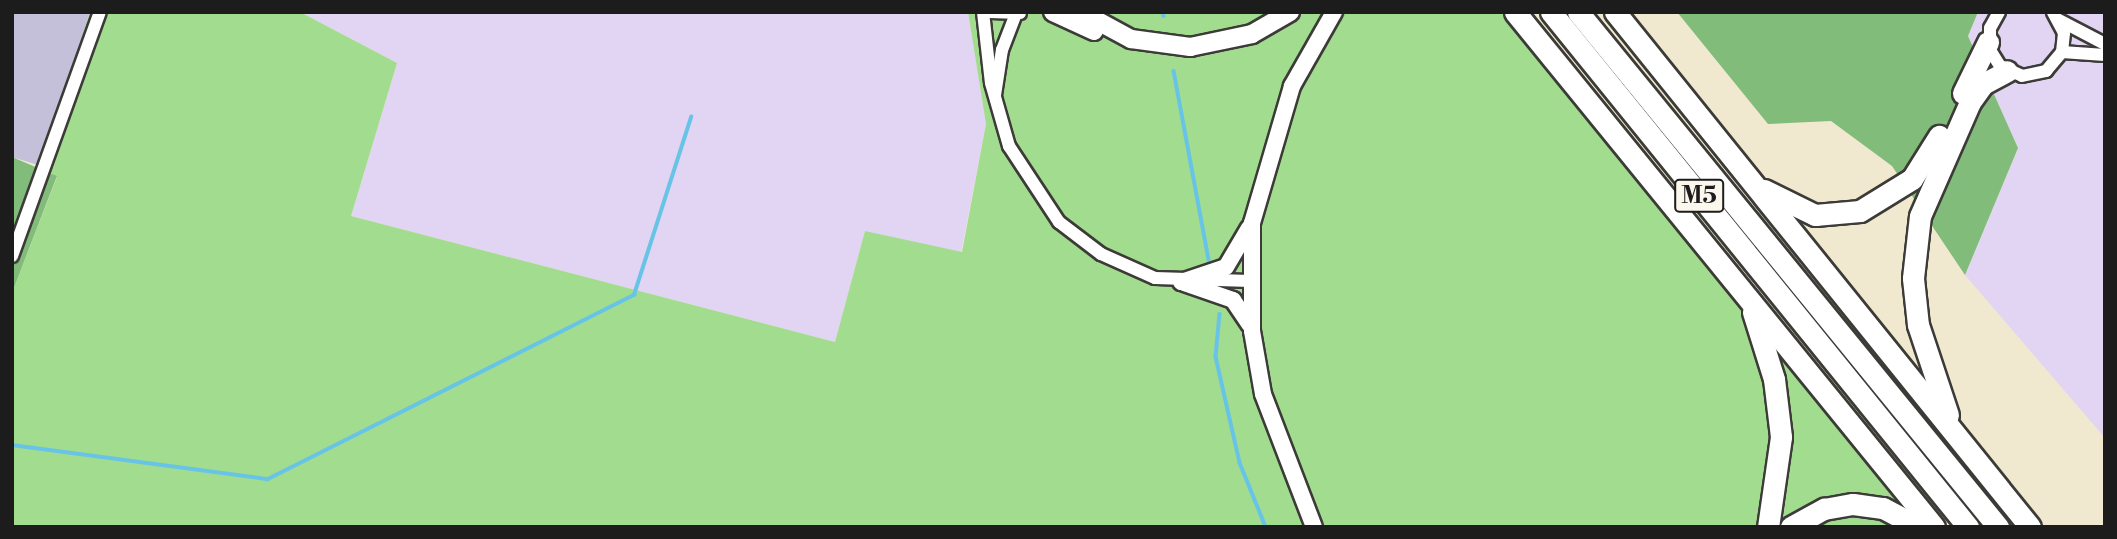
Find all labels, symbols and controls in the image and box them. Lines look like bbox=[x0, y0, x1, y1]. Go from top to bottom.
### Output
road number: M5 bbox=[1673, 176, 1725, 216]

